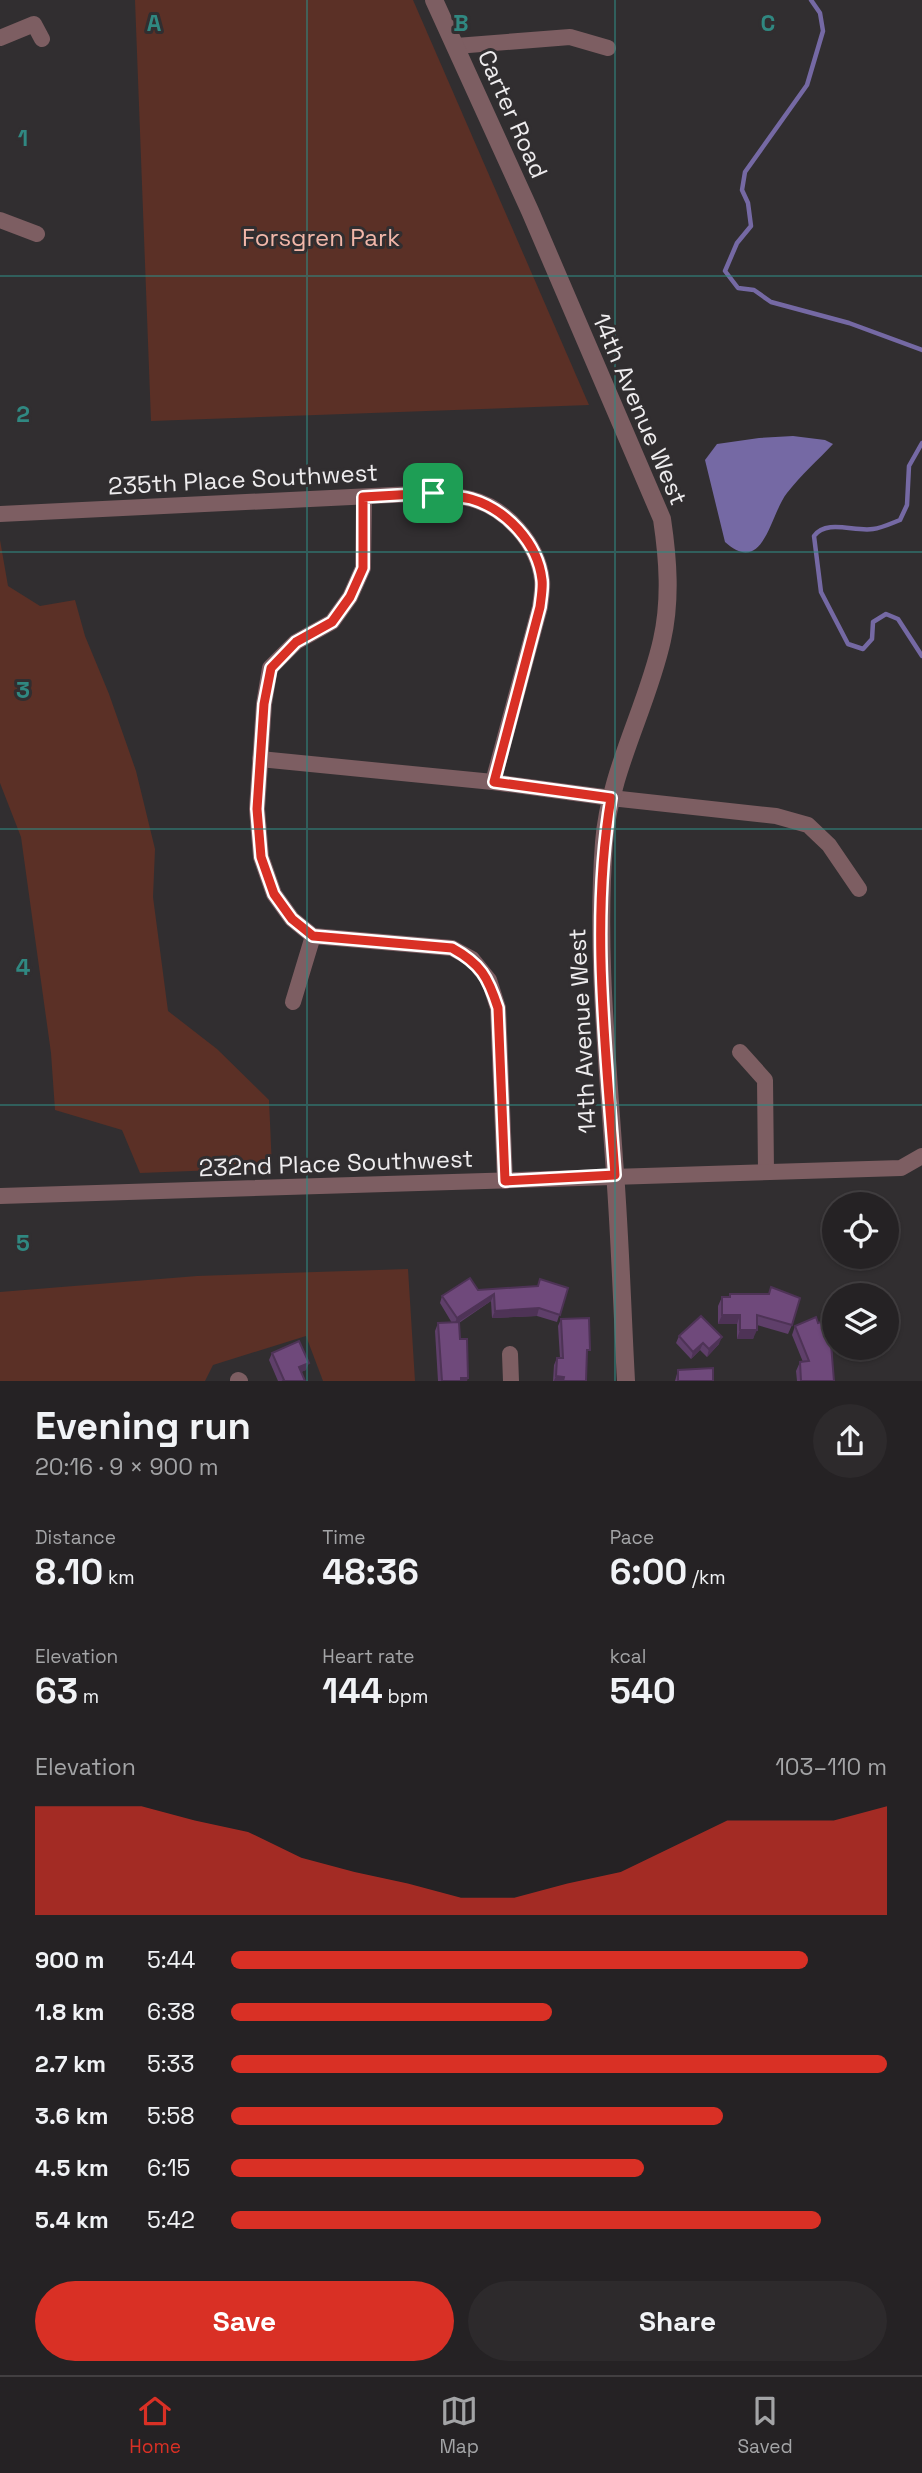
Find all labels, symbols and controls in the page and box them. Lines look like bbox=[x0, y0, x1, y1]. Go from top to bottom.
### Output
text: A bbox=[147, 8, 162, 38]
text: B bbox=[453, 8, 469, 38]
text: C bbox=[761, 8, 775, 38]
street label: Carter Road bbox=[471, 45, 555, 183]
text: 1 bbox=[18, 123, 28, 153]
park label: Forsgren Park bbox=[242, 222, 400, 253]
street label: 14th Avenue West bbox=[586, 308, 694, 510]
text: 2 bbox=[16, 399, 30, 429]
street label: 235th Place Southwest bbox=[107, 456, 379, 502]
pin bbox=[403, 463, 463, 523]
icon: arrive bbox=[414, 474, 452, 512]
text: 3 bbox=[16, 675, 30, 705]
street label: 14th Avenue West bbox=[561, 927, 603, 1135]
text: 4 bbox=[16, 952, 31, 982]
street label: 232nd Place Southwest bbox=[198, 1143, 474, 1183]
map controls bbox=[822, 1192, 899, 1360]
button: locate bbox=[822, 1192, 899, 1269]
text: 5 bbox=[16, 1228, 30, 1258]
button: layers bbox=[822, 1283, 899, 1360]
text: Evening run bbox=[35, 1402, 251, 1450]
button: share bbox=[813, 1404, 887, 1478]
text: 20:16 · 9 × 900 m bbox=[35, 1452, 219, 1482]
text: Distance bbox=[35, 1525, 116, 1550]
text: Time bbox=[322, 1525, 366, 1550]
text: Pace bbox=[610, 1525, 654, 1550]
text: 8.10 bbox=[35, 1550, 103, 1594]
text: 48:36 bbox=[322, 1550, 419, 1594]
text: 6:00 bbox=[610, 1550, 687, 1594]
text: km bbox=[103, 1565, 135, 1590]
text: /km bbox=[687, 1565, 726, 1590]
text: Elevation bbox=[35, 1644, 118, 1669]
text: Heart rate bbox=[322, 1644, 415, 1669]
text: kcal bbox=[610, 1644, 646, 1669]
text: 63 bbox=[35, 1669, 78, 1713]
text: 144 bbox=[322, 1669, 383, 1713]
text: 540 bbox=[610, 1669, 676, 1713]
text: m bbox=[78, 1684, 99, 1709]
text: bpm bbox=[383, 1684, 428, 1709]
text: Elevation bbox=[35, 1752, 136, 1782]
text: 103–110 m bbox=[775, 1752, 887, 1782]
text: 900 m bbox=[35, 1945, 105, 1975]
text: 5:44 bbox=[147, 1945, 195, 1975]
text: 1.8 km bbox=[35, 1997, 105, 2027]
text: 6:38 bbox=[147, 1997, 195, 2027]
text: 2.7 km bbox=[35, 2049, 106, 2079]
text: 5:33 bbox=[147, 2049, 194, 2079]
text: 3.6 km bbox=[35, 2101, 108, 2131]
text: 5:58 bbox=[147, 2101, 195, 2131]
text: 4.5 km bbox=[35, 2153, 109, 2183]
text: 6:15 bbox=[147, 2153, 190, 2183]
text: 5.4 km bbox=[35, 2205, 109, 2235]
text: 5:42 bbox=[147, 2205, 195, 2235]
button: Save bbox=[35, 2281, 454, 2361]
button: Share bbox=[468, 2281, 887, 2361]
tab: Home bbox=[129, 2392, 181, 2459]
tab: Map bbox=[439, 2392, 479, 2459]
tab: Saved bbox=[737, 2392, 793, 2459]

